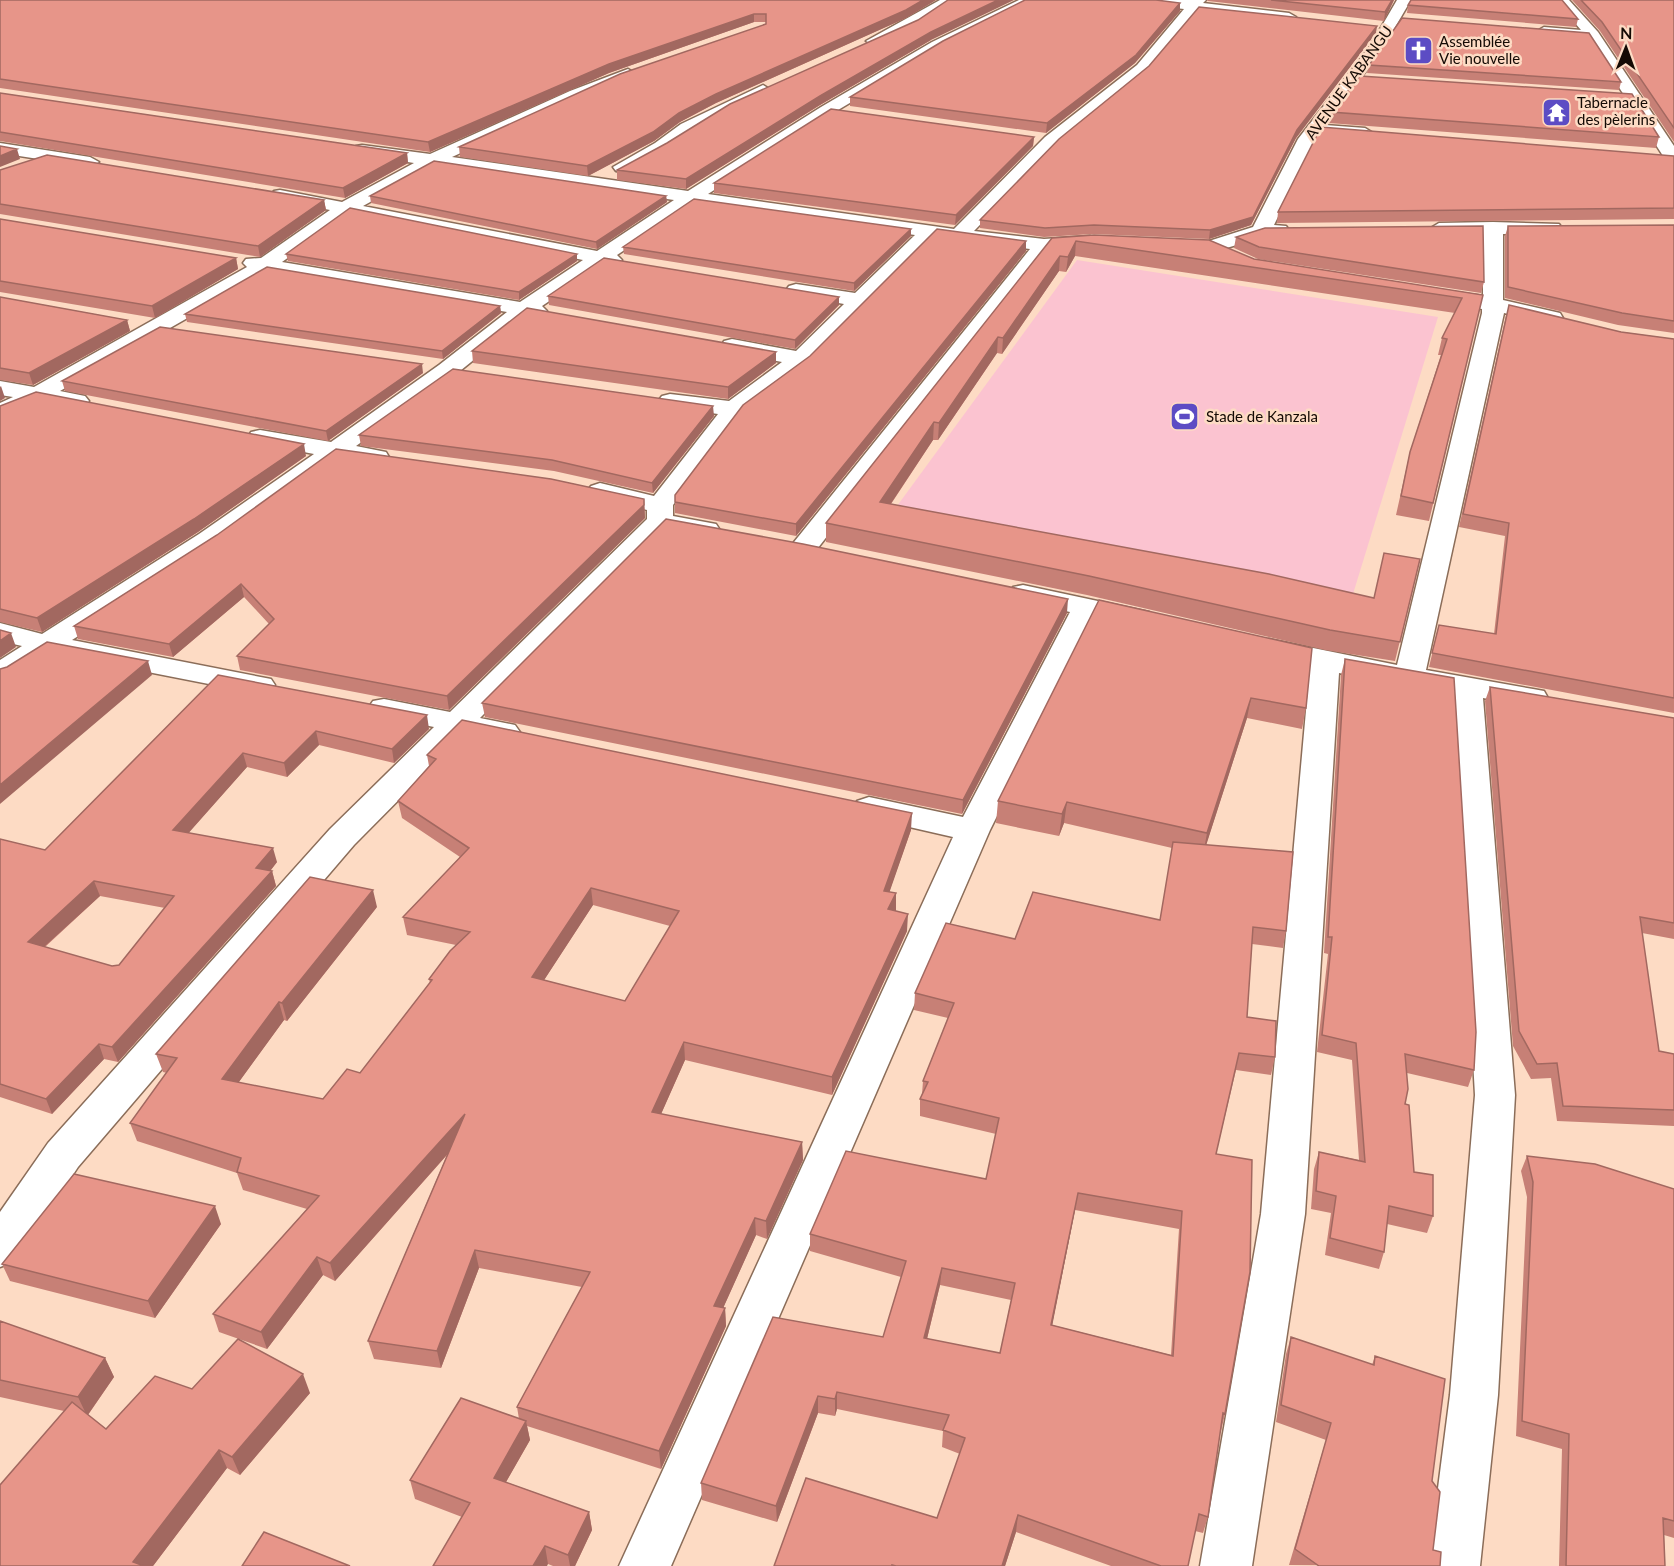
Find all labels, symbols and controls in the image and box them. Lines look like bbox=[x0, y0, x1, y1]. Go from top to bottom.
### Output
north arrow bbox=[1596, 18, 1656, 78]
street label: AVENUE KABANGU bbox=[1301, 22, 1396, 143]
text: N bbox=[1620, 23, 1633, 42]
place label: Assemblée Vie nouvelle bbox=[1439, 32, 1520, 67]
church icon: Assemblée Vie nouvelle bbox=[1402, 35, 1434, 67]
place label: Tabernacle des pèlerins bbox=[1577, 93, 1655, 128]
temple icon: Tabernacle des pèlerins bbox=[1540, 96, 1572, 128]
sports icon: Stade de Kanzala bbox=[1169, 401, 1201, 433]
place label: Stade de Kanzala bbox=[1206, 407, 1318, 425]

